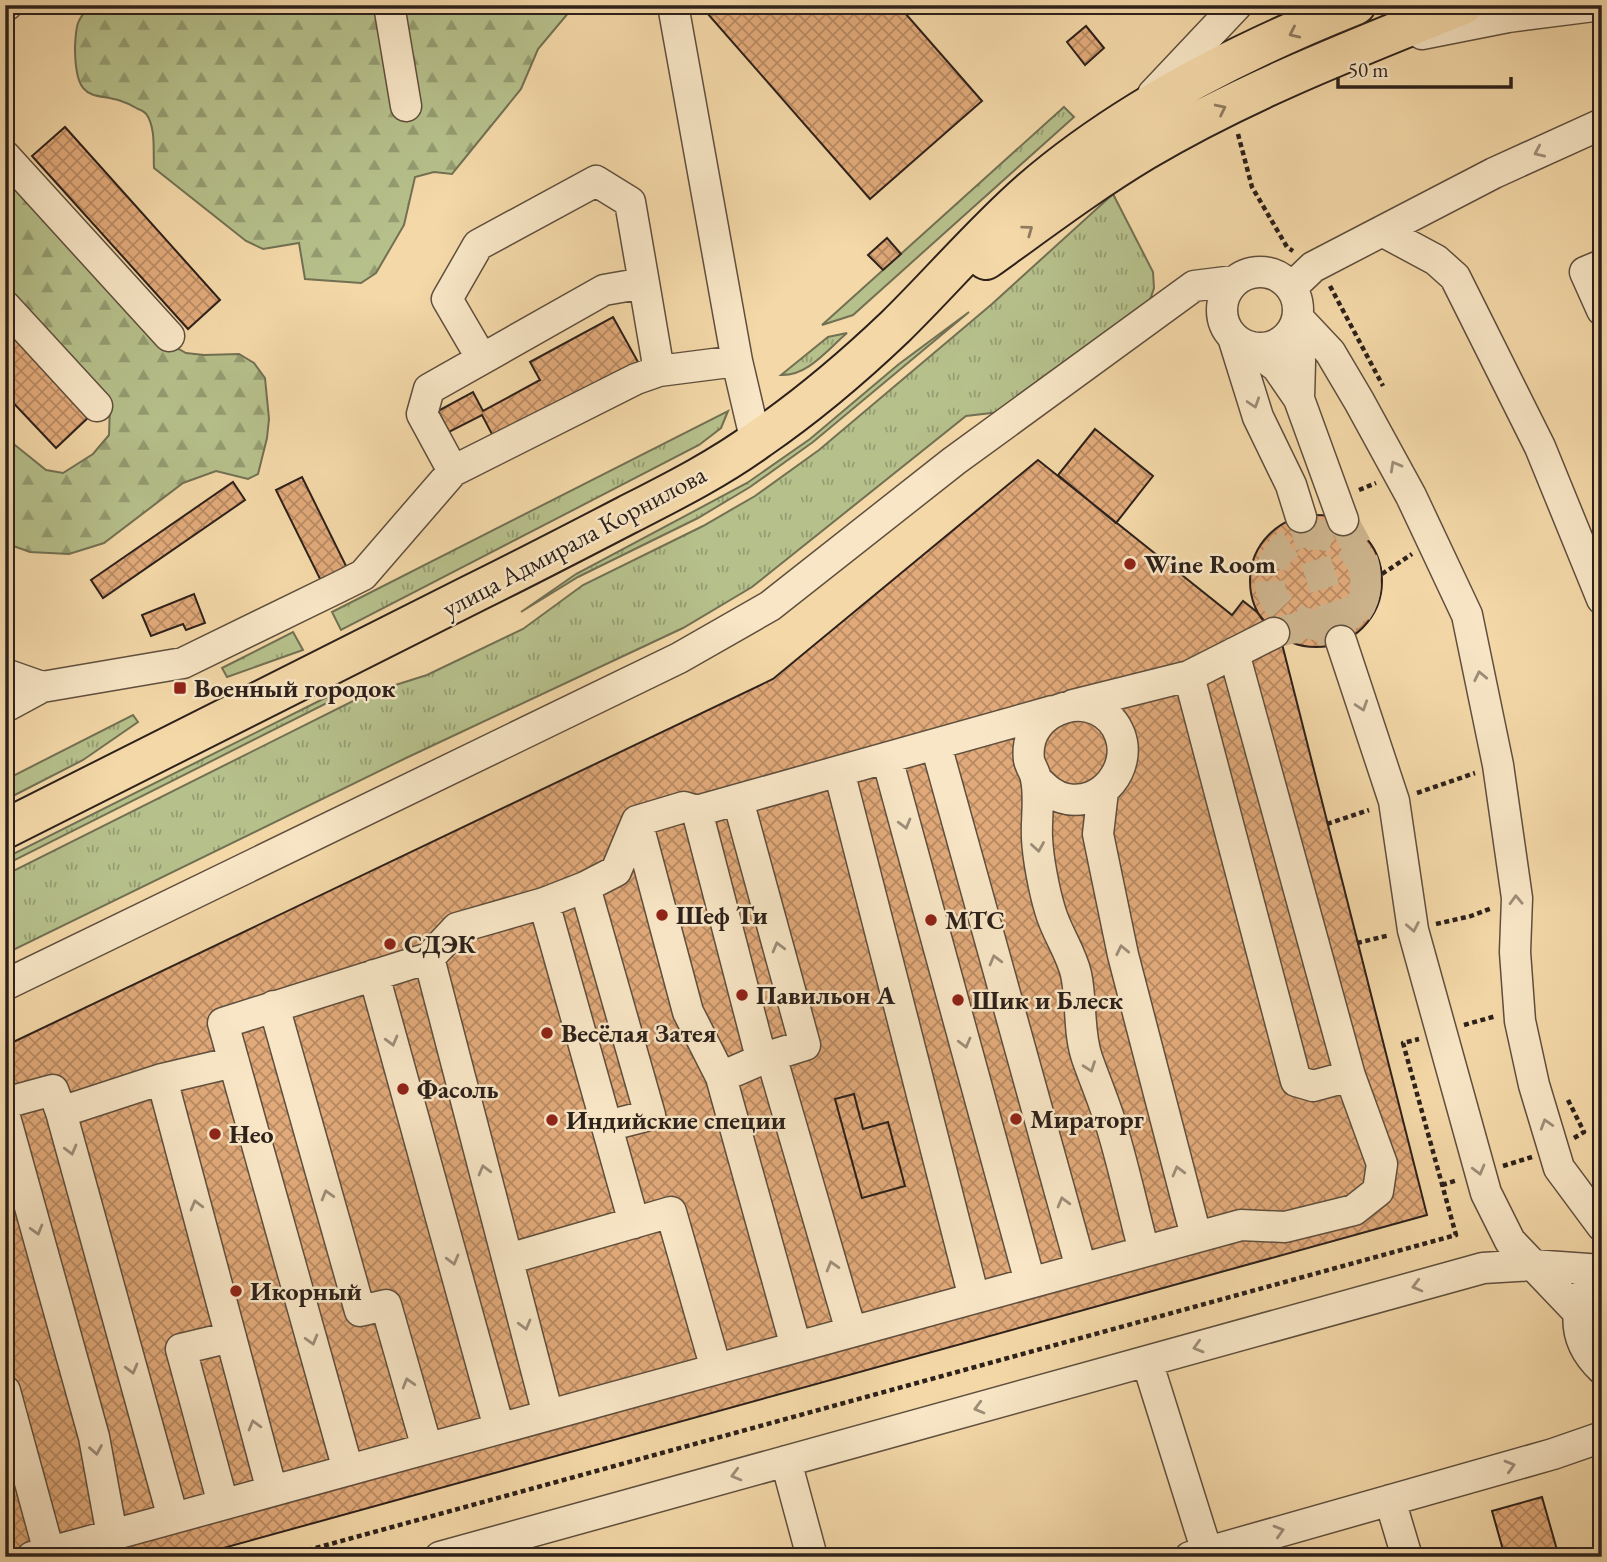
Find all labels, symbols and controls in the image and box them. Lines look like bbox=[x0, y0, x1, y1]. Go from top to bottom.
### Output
one-way arrow bbox=[1288, 25, 1301, 39]
scale bar bbox=[1338, 46, 1511, 90]
text: 50 m bbox=[1348, 56, 1389, 83]
one-way arrow bbox=[1214, 103, 1226, 117]
one-way arrow bbox=[1534, 144, 1547, 158]
one-way arrow bbox=[1020, 225, 1033, 238]
one-way arrow bbox=[1245, 396, 1260, 408]
street label: улица Адмирала Корнилова bbox=[436, 457, 712, 625]
one-way arrow bbox=[1390, 461, 1403, 474]
place label: Wine Room bbox=[1144, 547, 1276, 581]
marker: Wine Room bbox=[1122, 556, 1138, 572]
one-way arrow bbox=[1473, 670, 1488, 682]
place label: Военный городок bbox=[194, 671, 396, 705]
marker: Военный городок bbox=[172, 680, 188, 696]
one-way arrow bbox=[1354, 700, 1369, 712]
one-way arrow bbox=[897, 818, 912, 830]
one-way arrow bbox=[1030, 841, 1045, 853]
one-way arrow bbox=[1509, 895, 1524, 906]
place label: Шеф Ти bbox=[676, 898, 768, 932]
place label: МТС bbox=[945, 903, 1005, 937]
marker: Шеф Ти bbox=[654, 907, 670, 923]
marker: МТС bbox=[923, 912, 939, 928]
one-way arrow bbox=[1405, 921, 1420, 933]
place label: СДЭК bbox=[404, 927, 477, 961]
marker: СДЭК bbox=[382, 936, 398, 952]
one-way arrow bbox=[772, 941, 786, 953]
one-way arrow bbox=[1115, 944, 1130, 956]
one-way arrow bbox=[989, 954, 1004, 966]
place label: Павильон А bbox=[756, 978, 896, 1012]
place label: Шик и Блеск bbox=[972, 983, 1124, 1017]
marker: Павильон А bbox=[734, 987, 750, 1003]
marker: Шик и Блеск bbox=[950, 992, 966, 1008]
place label: Весёлая Затея bbox=[561, 1016, 717, 1050]
marker: Весёлая Затея bbox=[539, 1025, 555, 1041]
one-way arrow bbox=[384, 1035, 398, 1047]
one-way arrow bbox=[957, 1037, 971, 1049]
one-way arrow bbox=[1082, 1060, 1096, 1073]
place label: Фасоль bbox=[417, 1072, 499, 1106]
marker: Фасоль bbox=[395, 1081, 411, 1097]
place label: Мираторг bbox=[1030, 1102, 1145, 1136]
place label: Индийские специи bbox=[566, 1103, 786, 1137]
marker: Мираторг bbox=[1008, 1111, 1024, 1127]
marker: Индийские специи bbox=[544, 1112, 560, 1128]
place label: Нео bbox=[229, 1117, 274, 1151]
one-way arrow bbox=[1540, 1119, 1555, 1131]
marker: Нео bbox=[207, 1126, 223, 1142]
one-way arrow bbox=[63, 1144, 77, 1156]
one-way arrow bbox=[478, 1164, 492, 1176]
one-way arrow bbox=[1471, 1164, 1486, 1176]
one-way arrow bbox=[1172, 1165, 1187, 1177]
one-way arrow bbox=[321, 1189, 336, 1201]
one-way arrow bbox=[1056, 1197, 1071, 1209]
one-way arrow bbox=[189, 1199, 204, 1211]
one-way arrow bbox=[28, 1224, 43, 1236]
one-way arrow bbox=[444, 1254, 459, 1266]
one-way arrow bbox=[826, 1260, 841, 1272]
place label: Икорный bbox=[250, 1274, 362, 1308]
one-way arrow bbox=[1411, 1278, 1423, 1292]
marker: Икорный bbox=[228, 1283, 244, 1299]
one-way arrow bbox=[517, 1319, 531, 1331]
one-way arrow bbox=[303, 1334, 318, 1346]
one-way arrow bbox=[1192, 1338, 1204, 1353]
one-way arrow bbox=[124, 1363, 138, 1375]
one-way arrow bbox=[402, 1377, 416, 1389]
one-way arrow bbox=[973, 1400, 985, 1414]
one-way arrow bbox=[248, 1419, 262, 1431]
one-way arrow bbox=[88, 1444, 103, 1456]
one-way arrow bbox=[1504, 1460, 1516, 1474]
one-way arrow bbox=[730, 1467, 742, 1481]
one-way arrow bbox=[1273, 1525, 1285, 1540]

